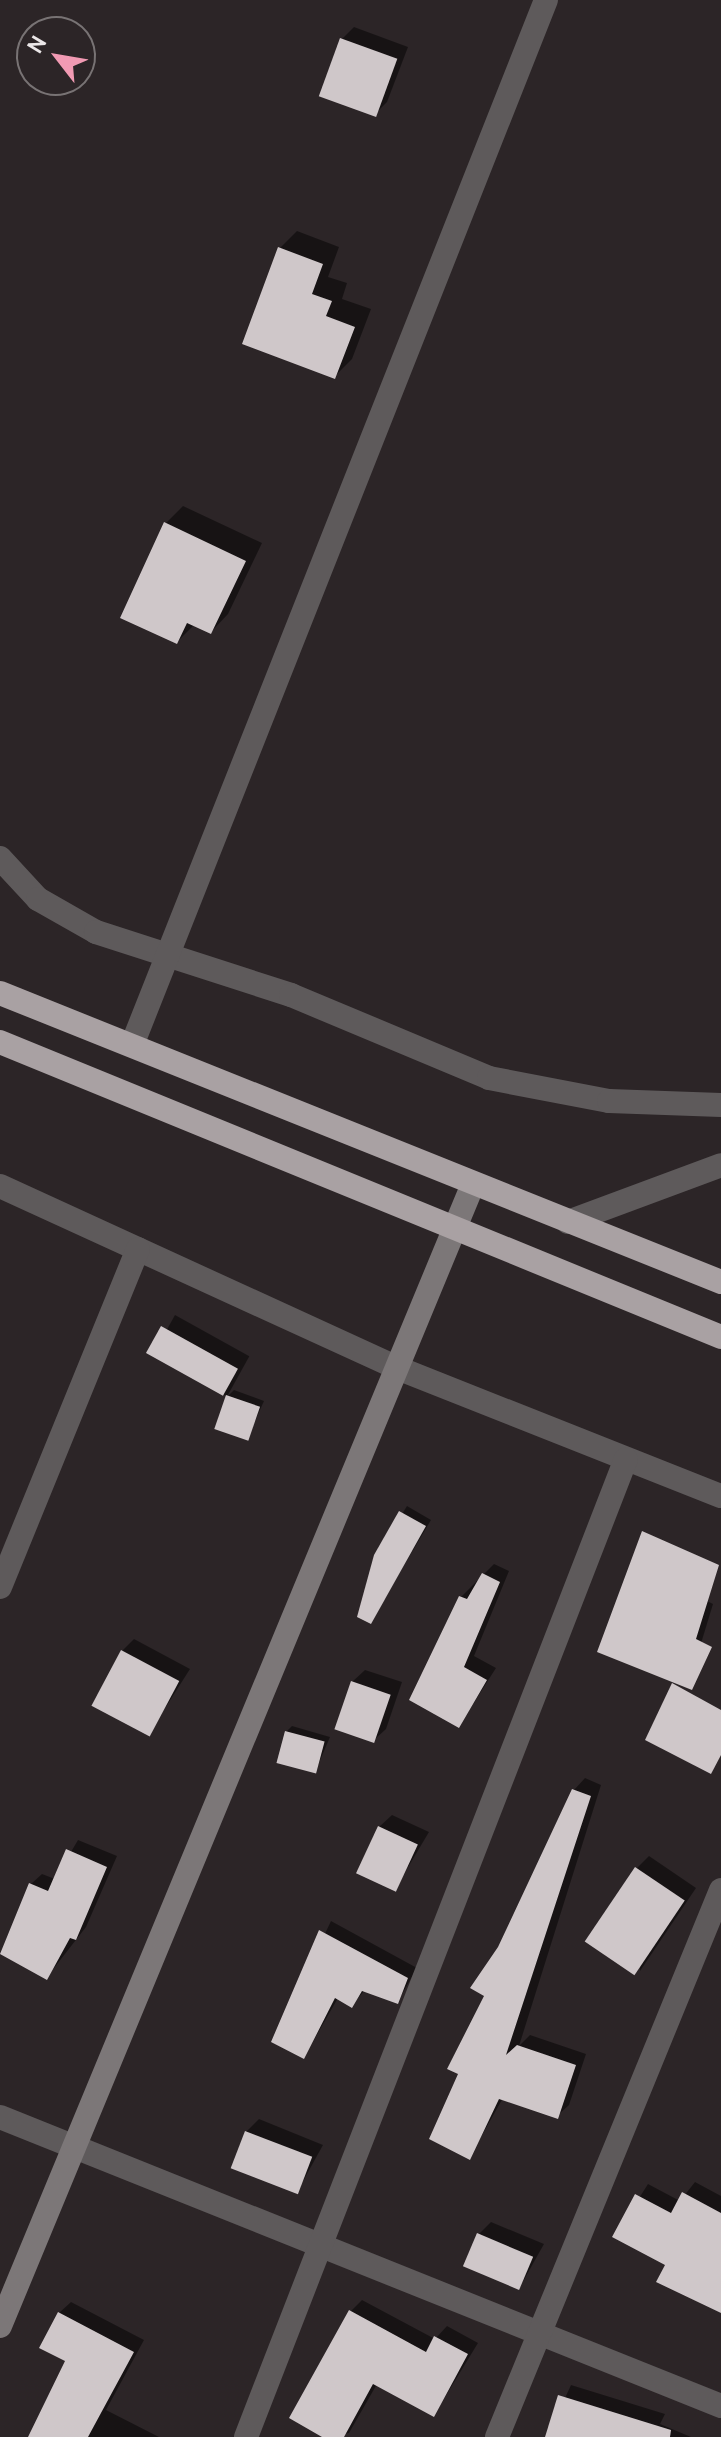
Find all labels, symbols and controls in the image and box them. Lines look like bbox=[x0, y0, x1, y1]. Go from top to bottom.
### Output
north arrow bbox=[16, 16, 96, 96]
text: N bbox=[21, 31, 52, 58]

